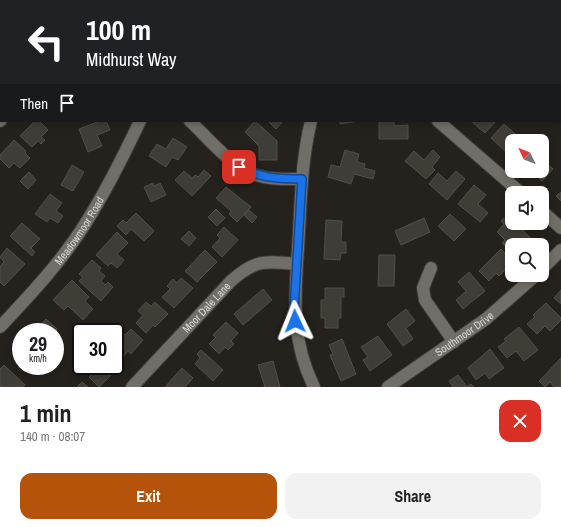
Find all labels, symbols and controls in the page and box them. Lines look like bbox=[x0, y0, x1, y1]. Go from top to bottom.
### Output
text: 100 m bbox=[86, 11, 151, 49]
icon: left bbox=[20, 16, 72, 68]
text: Midhurst Way bbox=[86, 47, 177, 72]
icon: arrive bbox=[56, 92, 78, 114]
text: Then bbox=[20, 93, 48, 114]
north arrow bbox=[505, 134, 549, 178]
map controls bbox=[505, 134, 549, 282]
pin bbox=[222, 150, 256, 184]
icon: arrive bbox=[228, 156, 250, 178]
button: sound bbox=[505, 186, 549, 230]
street label: Meadowmoor Road bbox=[51, 194, 107, 268]
button: search bbox=[505, 238, 549, 282]
street label: Moor Dale Lane bbox=[179, 279, 233, 336]
position arrow bbox=[274, 300, 316, 342]
street label: Southmoor Drive bbox=[432, 309, 497, 359]
speed limit sign: 30 bbox=[72, 323, 124, 375]
text: 29 bbox=[29, 330, 47, 357]
text: km/h bbox=[29, 352, 47, 365]
text: 1 min bbox=[20, 397, 71, 429]
button: close bbox=[499, 400, 541, 442]
text: 140 m · 08:07 bbox=[20, 428, 85, 445]
button: Exit bbox=[20, 473, 277, 519]
button: Share bbox=[285, 473, 541, 519]

